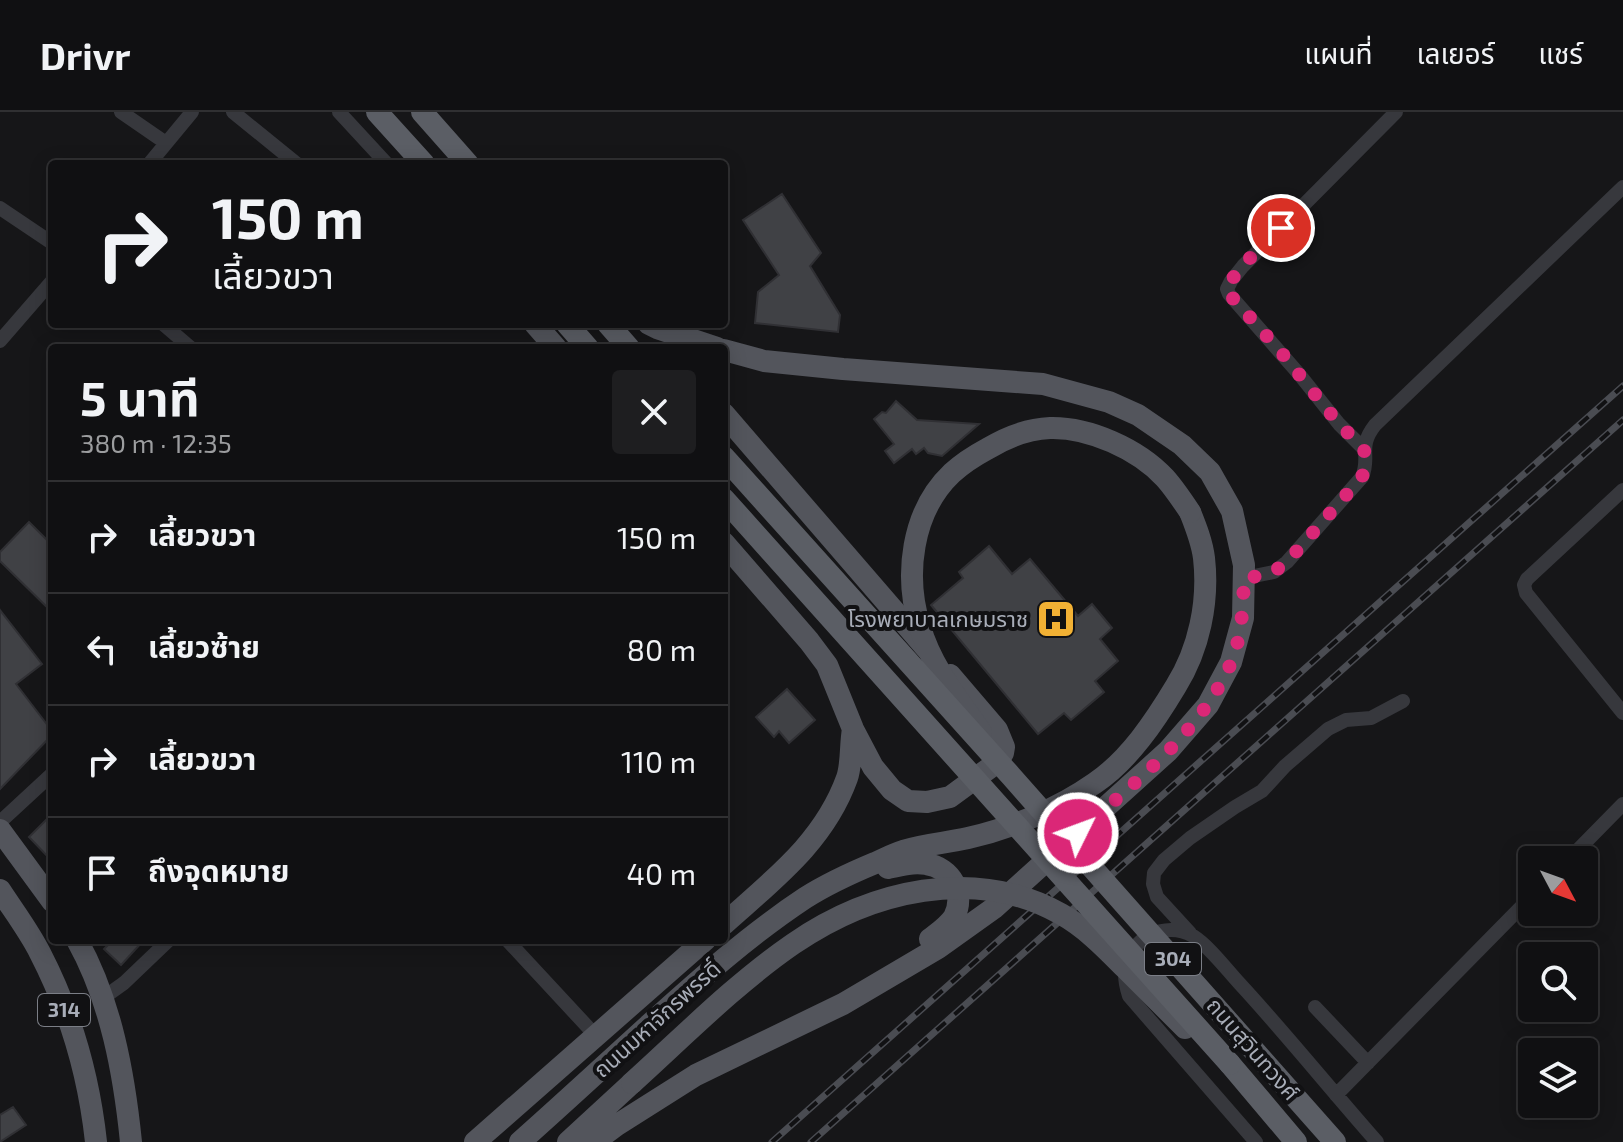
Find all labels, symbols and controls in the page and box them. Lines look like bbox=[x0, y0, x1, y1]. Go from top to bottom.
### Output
text: Drivr bbox=[40, 32, 130, 78]
text: แผนที่ bbox=[1304, 36, 1373, 70]
text: เลเยอร์ bbox=[1417, 36, 1494, 70]
text: แชร์ bbox=[1538, 36, 1583, 70]
text: 150 m bbox=[212, 183, 364, 250]
icon: right bbox=[80, 192, 184, 296]
pin bbox=[1247, 194, 1315, 262]
icon: arrive bbox=[1259, 206, 1303, 250]
text: เลี้ยวขวา bbox=[212, 253, 334, 296]
text: 5 นาที bbox=[80, 368, 200, 426]
button: close bbox=[612, 370, 696, 454]
text: 380 m · 12:35 bbox=[80, 427, 232, 458]
icon: right bbox=[80, 515, 124, 559]
text: เลี้ยวขวา bbox=[148, 516, 256, 552]
text: 150 m bbox=[617, 519, 696, 555]
hospital icon: โรงพยาบาลเกษมราช bbox=[1035, 598, 1077, 640]
place label: โรงพยาบาลเกษมราช bbox=[848, 605, 1028, 631]
icon: left bbox=[80, 627, 124, 671]
text: เลี้ยวซ้าย bbox=[148, 628, 260, 664]
text: 80 m bbox=[627, 631, 696, 667]
icon: right bbox=[80, 739, 124, 783]
text: เลี้ยวขวา bbox=[148, 740, 256, 776]
text: 110 m bbox=[621, 743, 696, 779]
position arrow bbox=[1036, 791, 1120, 875]
north arrow bbox=[1518, 846, 1598, 926]
map controls bbox=[1518, 846, 1598, 1118]
icon: arrive bbox=[80, 851, 124, 895]
text: ถึงจุดหมาย bbox=[148, 852, 289, 888]
text: 40 m bbox=[626, 855, 696, 891]
button: search bbox=[1518, 942, 1598, 1022]
road number: 304 bbox=[1145, 943, 1201, 975]
street label: ถนนมหาจักรพรรดิ์ bbox=[588, 955, 725, 1082]
street label: ถนนสุวินทวงศ์ bbox=[1201, 992, 1305, 1106]
road number: 314 bbox=[38, 994, 90, 1026]
button: layers bbox=[1518, 1038, 1598, 1118]

